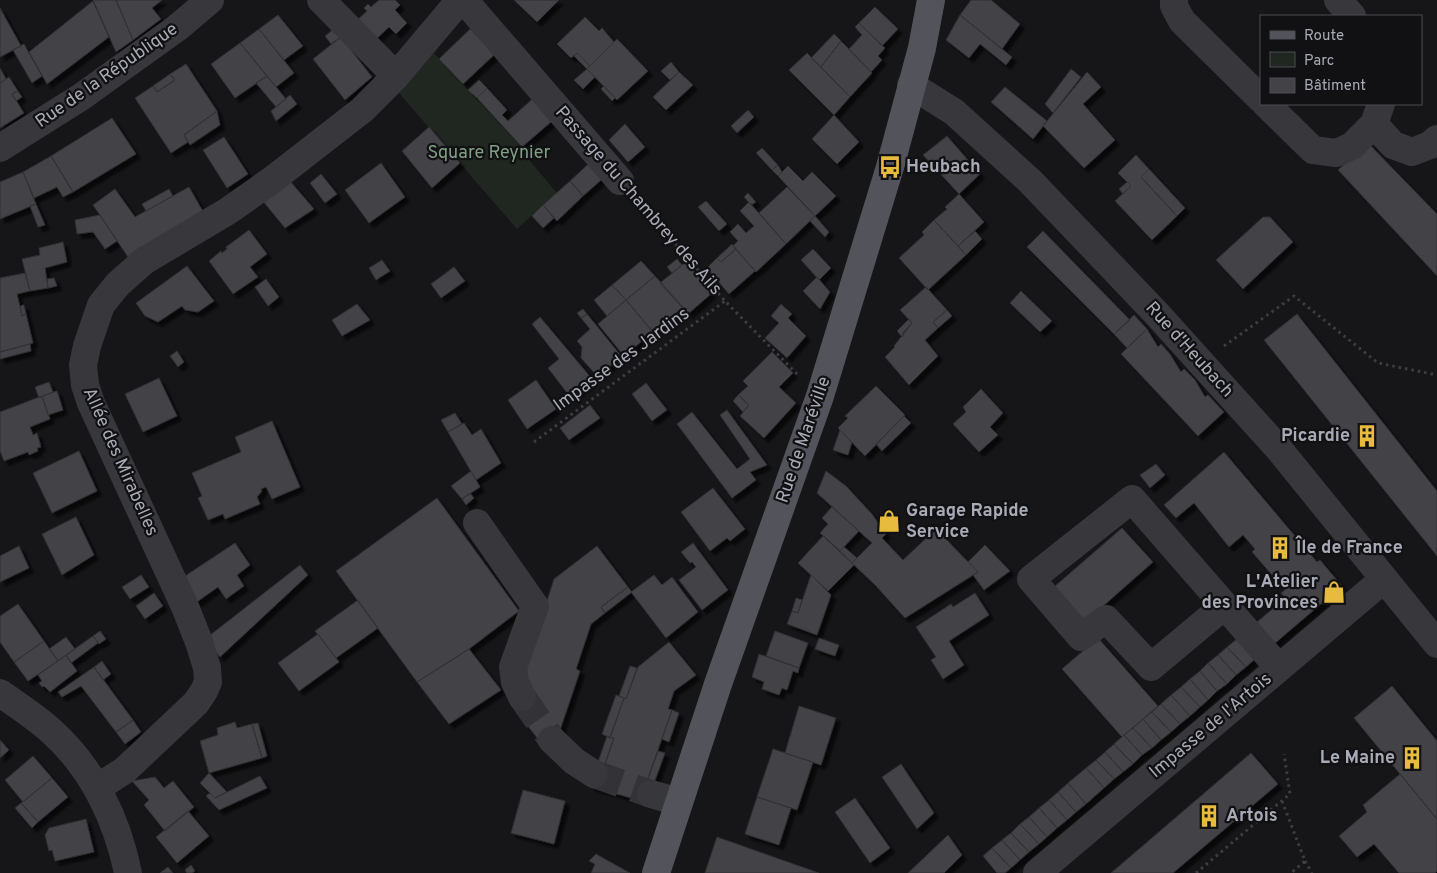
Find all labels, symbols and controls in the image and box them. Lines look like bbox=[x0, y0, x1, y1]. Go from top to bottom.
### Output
legend bbox=[1260, 15, 1422, 105]
street label: Rue de la République bbox=[31, 18, 183, 134]
text: Route bbox=[1304, 27, 1344, 46]
text: Parc bbox=[1304, 52, 1334, 71]
text: Bâtiment bbox=[1304, 77, 1366, 96]
street label: Passage du Chambrey des Ails bbox=[550, 102, 726, 300]
park label: Square Reynier bbox=[427, 142, 551, 165]
bus stop icon: Heubach bbox=[877, 154, 903, 180]
place label: Heubach bbox=[906, 156, 981, 179]
street label: Rue d'Heubach bbox=[1140, 297, 1238, 403]
street label: Impasse des Jardins bbox=[549, 303, 695, 417]
street label: Rue de Maréville bbox=[772, 374, 836, 506]
street label: Allée des Mirabelles bbox=[77, 384, 163, 540]
building icon: Picardie bbox=[1354, 423, 1380, 449]
place label: Picardie bbox=[1281, 425, 1350, 448]
place label: Garage Rapide Service bbox=[906, 500, 1029, 544]
shop icon: Garage Rapide Service bbox=[876, 508, 902, 534]
building icon: Île de France bbox=[1267, 535, 1293, 561]
place label: Île de France bbox=[1295, 535, 1403, 560]
place label: L'Atelier des Provinces bbox=[1202, 571, 1318, 615]
shop icon: L'Atelier des Provinces bbox=[1321, 579, 1347, 605]
street label: Impasse de l'Artois bbox=[1145, 668, 1277, 784]
building icon: Le Maine bbox=[1399, 745, 1425, 771]
place label: Le Maine bbox=[1320, 747, 1395, 770]
building icon: Artois bbox=[1196, 803, 1222, 829]
place label: Artois bbox=[1226, 805, 1278, 828]

